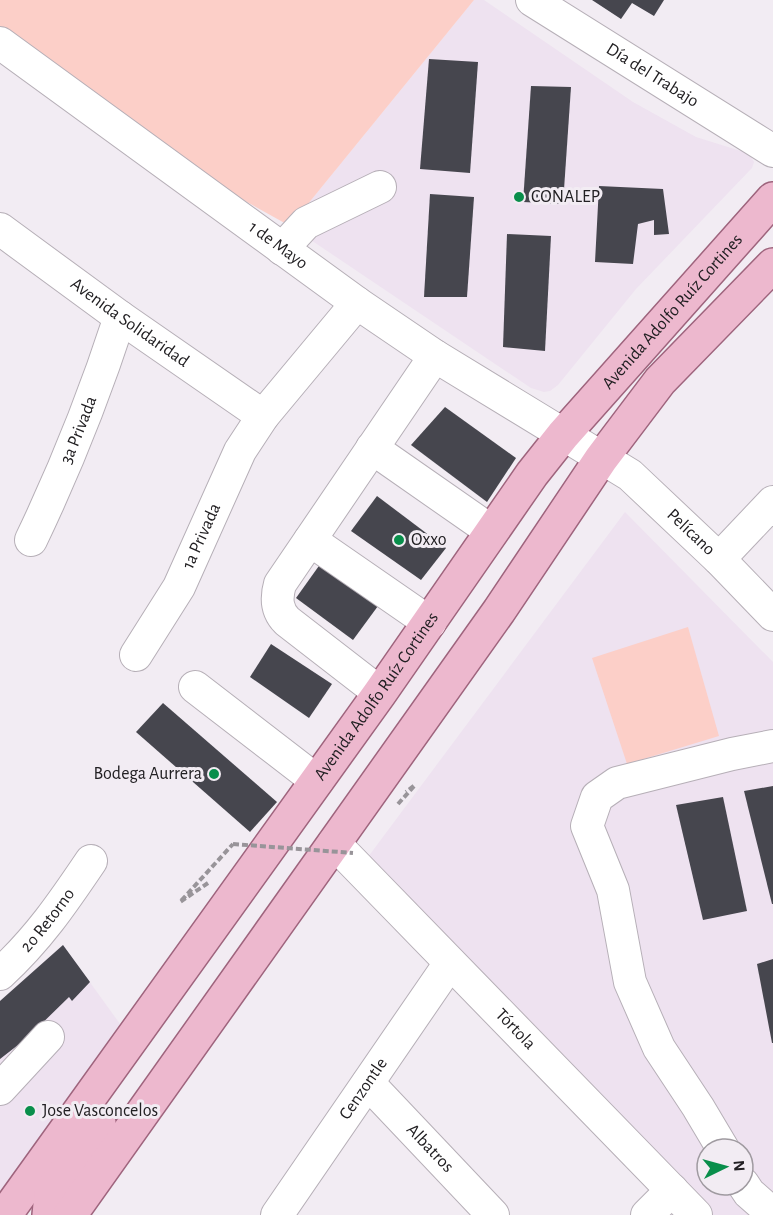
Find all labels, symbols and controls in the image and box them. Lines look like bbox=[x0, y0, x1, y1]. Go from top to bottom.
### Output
street label: Día del Trabajo bbox=[603, 40, 702, 111]
place label: CONALEP bbox=[531, 188, 600, 206]
marker: CONALEP bbox=[512, 190, 526, 204]
street label: 1 de Mayo bbox=[245, 218, 311, 273]
street label: Avenida Adolfo Ruíz Cortines bbox=[599, 231, 746, 393]
street label: Avenida Solidaridad bbox=[67, 275, 192, 371]
street label: 3a Privada bbox=[57, 394, 100, 467]
street label: 1a Privada bbox=[179, 501, 224, 572]
street label: Pelícano bbox=[663, 506, 718, 559]
place label: Oxxo bbox=[411, 531, 447, 549]
marker: Oxxo bbox=[392, 533, 406, 547]
street label: Avenida Adolfo Ruíz Cortines bbox=[311, 609, 442, 784]
place label: Bodega Aurrera bbox=[94, 765, 202, 783]
marker: Bodega Aurrera bbox=[207, 767, 221, 781]
street label: 2o Retorno bbox=[17, 885, 78, 956]
street label: Tórtola bbox=[492, 1005, 539, 1053]
street label: Cenzontle bbox=[336, 1055, 391, 1123]
place label: Jose Vasconcelos bbox=[42, 1102, 158, 1120]
marker: Jose Vasconcelos bbox=[23, 1104, 37, 1118]
street label: Albatros bbox=[403, 1121, 457, 1176]
north arrow bbox=[695, 1137, 755, 1197]
text: N bbox=[730, 1160, 747, 1172]

